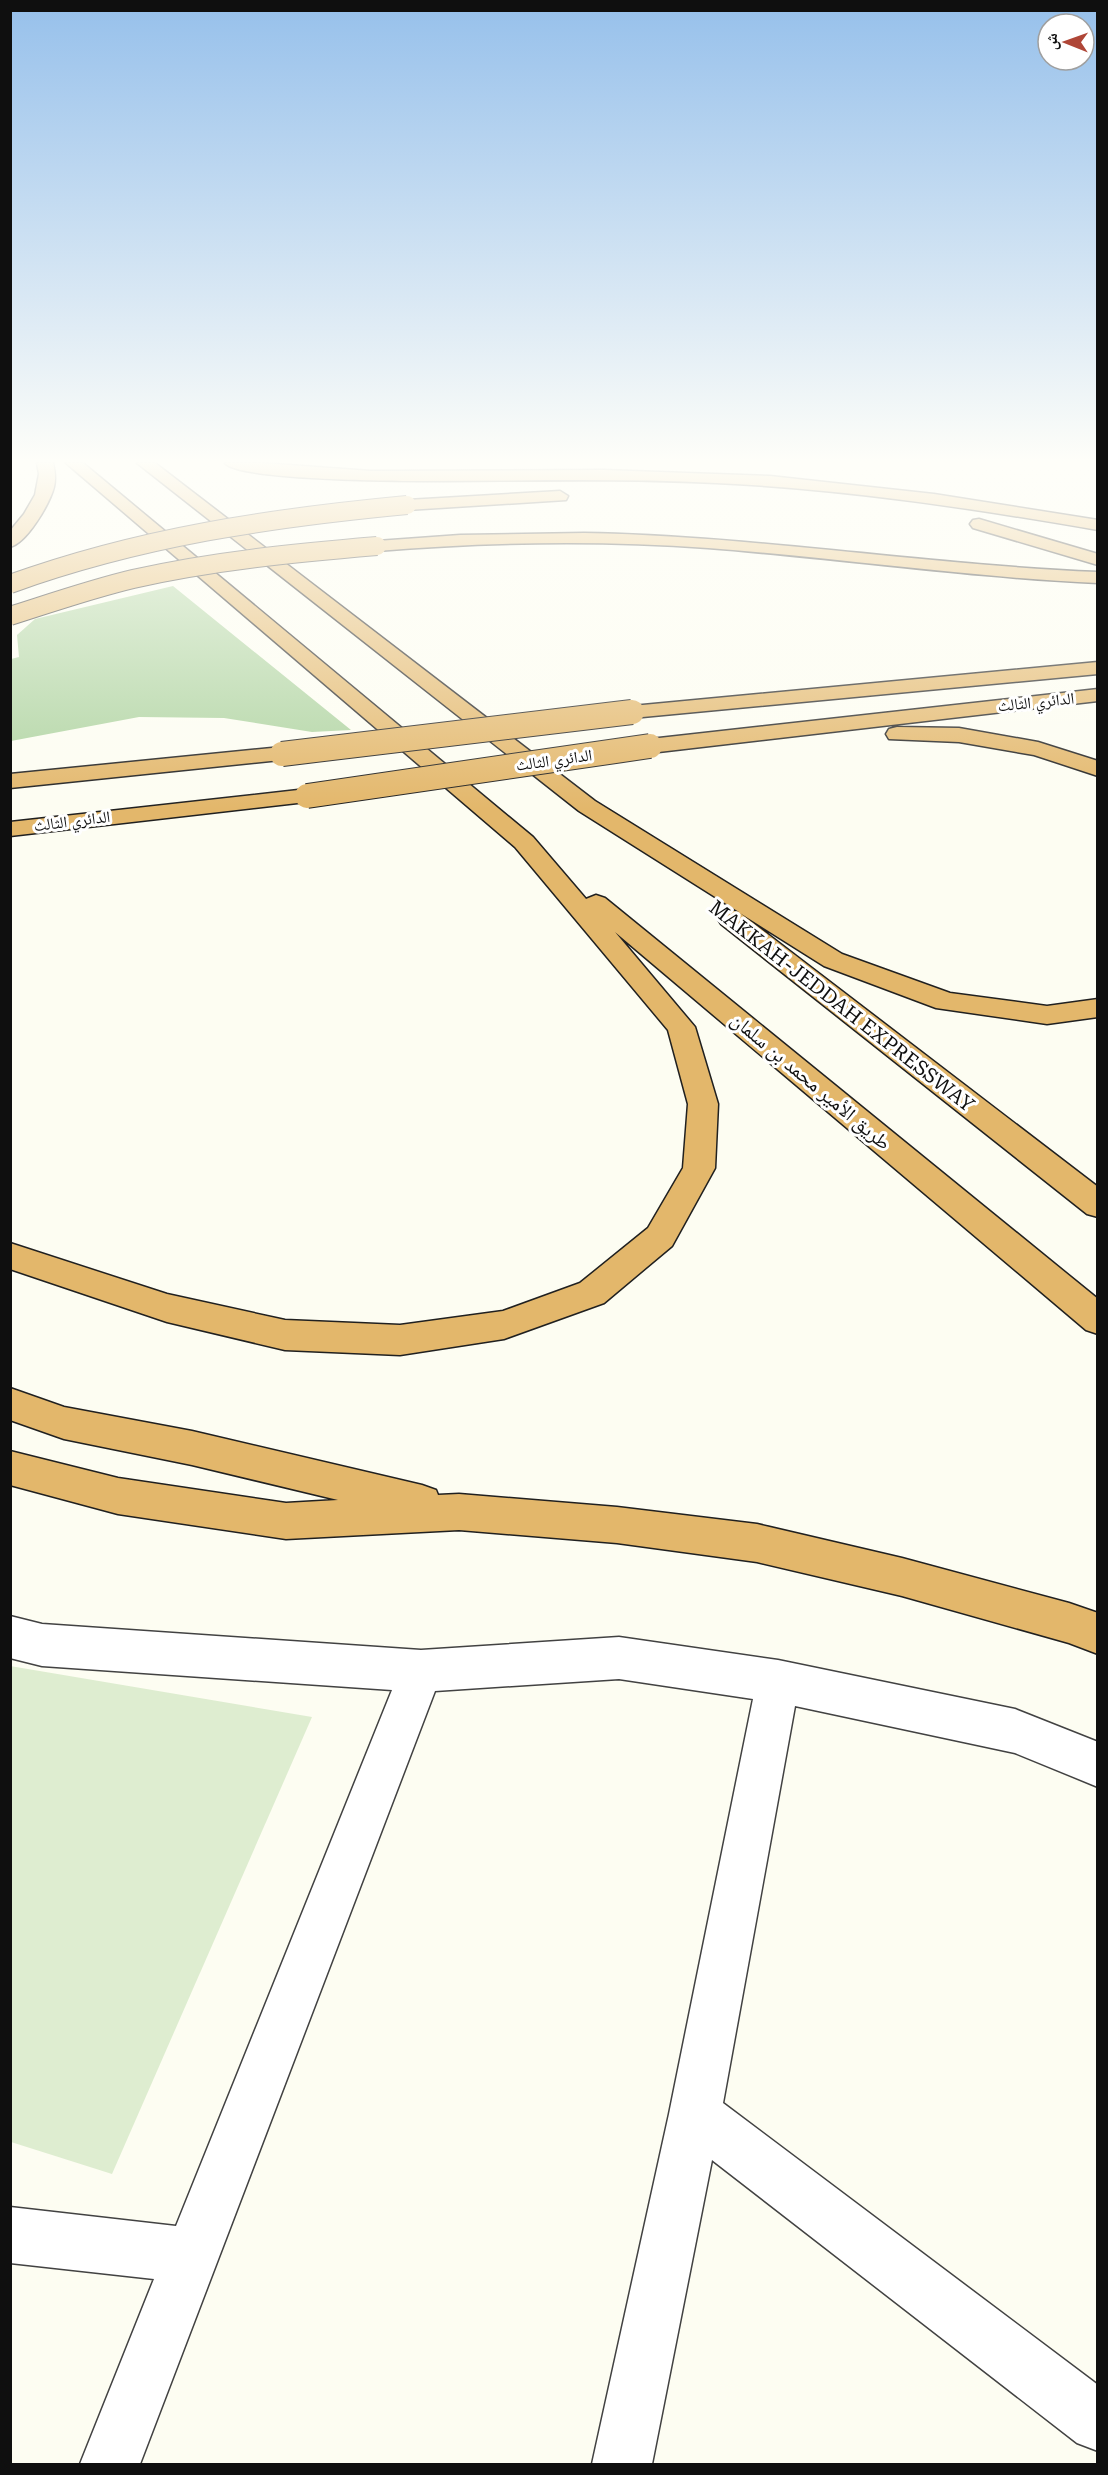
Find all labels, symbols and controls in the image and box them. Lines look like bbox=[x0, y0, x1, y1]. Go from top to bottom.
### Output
north arrow bbox=[1036, 12, 1096, 72]
text: ش bbox=[1042, 33, 1061, 50]
street label: الدائري الثالث bbox=[997, 689, 1076, 719]
street label: الدائري الثالث bbox=[515, 745, 594, 778]
street label: الدائري الثالث bbox=[33, 807, 112, 838]
street label: MAKKAH-JEDDAH EXPRESSWAY bbox=[705, 895, 980, 1117]
street label: طريق الأمير محمد بن سلمان bbox=[726, 1007, 896, 1155]

